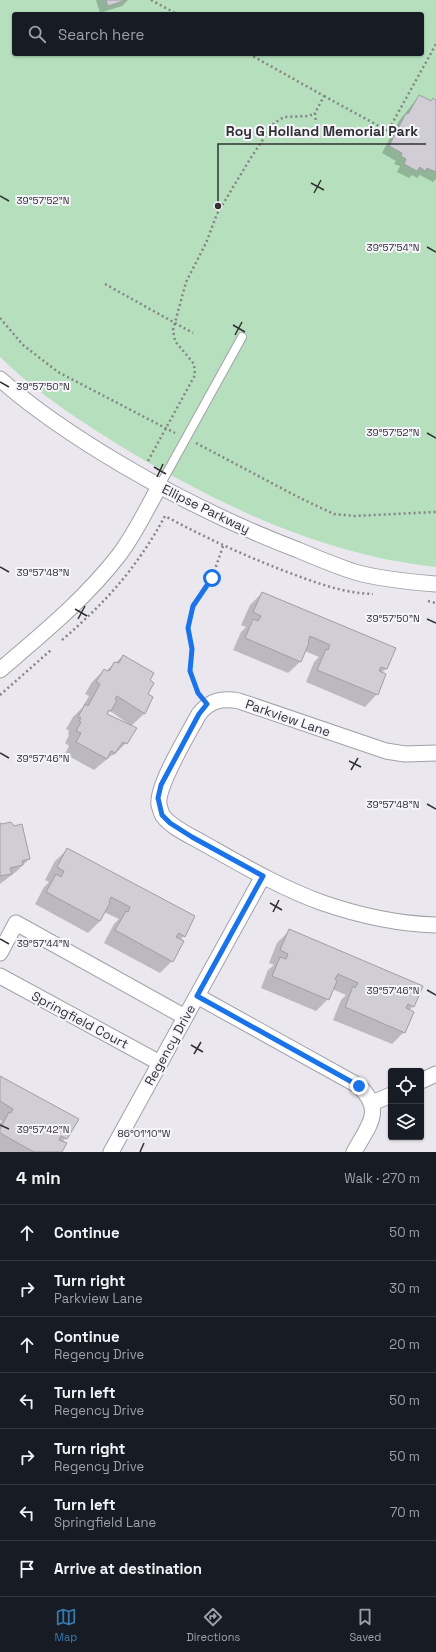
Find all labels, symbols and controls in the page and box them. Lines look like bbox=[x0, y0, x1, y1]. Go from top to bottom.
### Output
search box bbox=[12, 12, 424, 56]
icon: search bbox=[26, 23, 48, 45]
text: Search here bbox=[58, 25, 144, 44]
callout: Roy G Holland Memorial Park bbox=[218, 118, 426, 144]
text: Roy G Holland Memorial Park bbox=[226, 122, 418, 140]
text: 39°57'52"N bbox=[17, 194, 69, 207]
text: 39°57'54"N bbox=[367, 241, 419, 254]
text: 39°57'50"N bbox=[16, 380, 70, 393]
text: 39°57'52"N bbox=[367, 426, 419, 439]
street label: Ellipse Parkway bbox=[159, 480, 253, 538]
text: 39°57'48"N bbox=[17, 566, 69, 579]
route start bbox=[203, 569, 221, 587]
text: 39°57'50"N bbox=[366, 612, 420, 625]
street label: Parkview Lane bbox=[243, 696, 333, 740]
text: 39°57'46"N bbox=[17, 752, 69, 765]
text: 39°57'48"N bbox=[367, 798, 419, 811]
text: 39°57'44"N bbox=[17, 937, 69, 950]
text: 39°57'46"N bbox=[367, 984, 419, 997]
street label: Springfield Court bbox=[29, 987, 131, 1053]
street label: Regency Drive bbox=[141, 1001, 199, 1089]
map controls bbox=[388, 1068, 424, 1140]
button: locate bbox=[388, 1068, 424, 1104]
route end bbox=[350, 1077, 368, 1095]
button: layers bbox=[388, 1104, 424, 1140]
text: 39°57'42"N bbox=[17, 1123, 69, 1136]
text: 86°01'10"W bbox=[118, 1127, 171, 1140]
text: 4 min bbox=[16, 1167, 61, 1189]
text: Walk · 270 m bbox=[344, 1170, 420, 1187]
icon: ahead bbox=[16, 1222, 38, 1244]
text: Continue bbox=[54, 1223, 120, 1242]
text: 50 m bbox=[389, 1224, 420, 1241]
text: Turn right bbox=[54, 1271, 125, 1290]
icon: right bbox=[16, 1278, 38, 1300]
text: 30 m bbox=[389, 1280, 420, 1297]
text: Parkview Lane bbox=[54, 1290, 143, 1307]
text: Continue bbox=[54, 1327, 120, 1346]
icon: ahead bbox=[16, 1334, 38, 1356]
text: 20 m bbox=[389, 1336, 420, 1353]
text: Regency Drive bbox=[54, 1346, 144, 1363]
text: Turn left bbox=[54, 1383, 116, 1402]
icon: left bbox=[16, 1390, 38, 1412]
text: 50 m bbox=[389, 1392, 420, 1409]
text: Regency Drive bbox=[54, 1402, 144, 1419]
text: Turn right bbox=[54, 1439, 125, 1458]
icon: right bbox=[16, 1446, 38, 1468]
text: 50 m bbox=[389, 1448, 420, 1465]
text: Regency Drive bbox=[54, 1458, 144, 1475]
text: Turn left bbox=[54, 1495, 116, 1514]
icon: left bbox=[16, 1502, 38, 1524]
text: 70 m bbox=[390, 1504, 420, 1521]
text: Springfield Lane bbox=[54, 1514, 156, 1531]
icon: arrive bbox=[16, 1558, 38, 1580]
text: Arrive at destination bbox=[54, 1559, 202, 1578]
tab: Map bbox=[55, 1606, 77, 1644]
tab: Directions bbox=[186, 1606, 240, 1644]
tab: Saved bbox=[349, 1606, 381, 1644]

